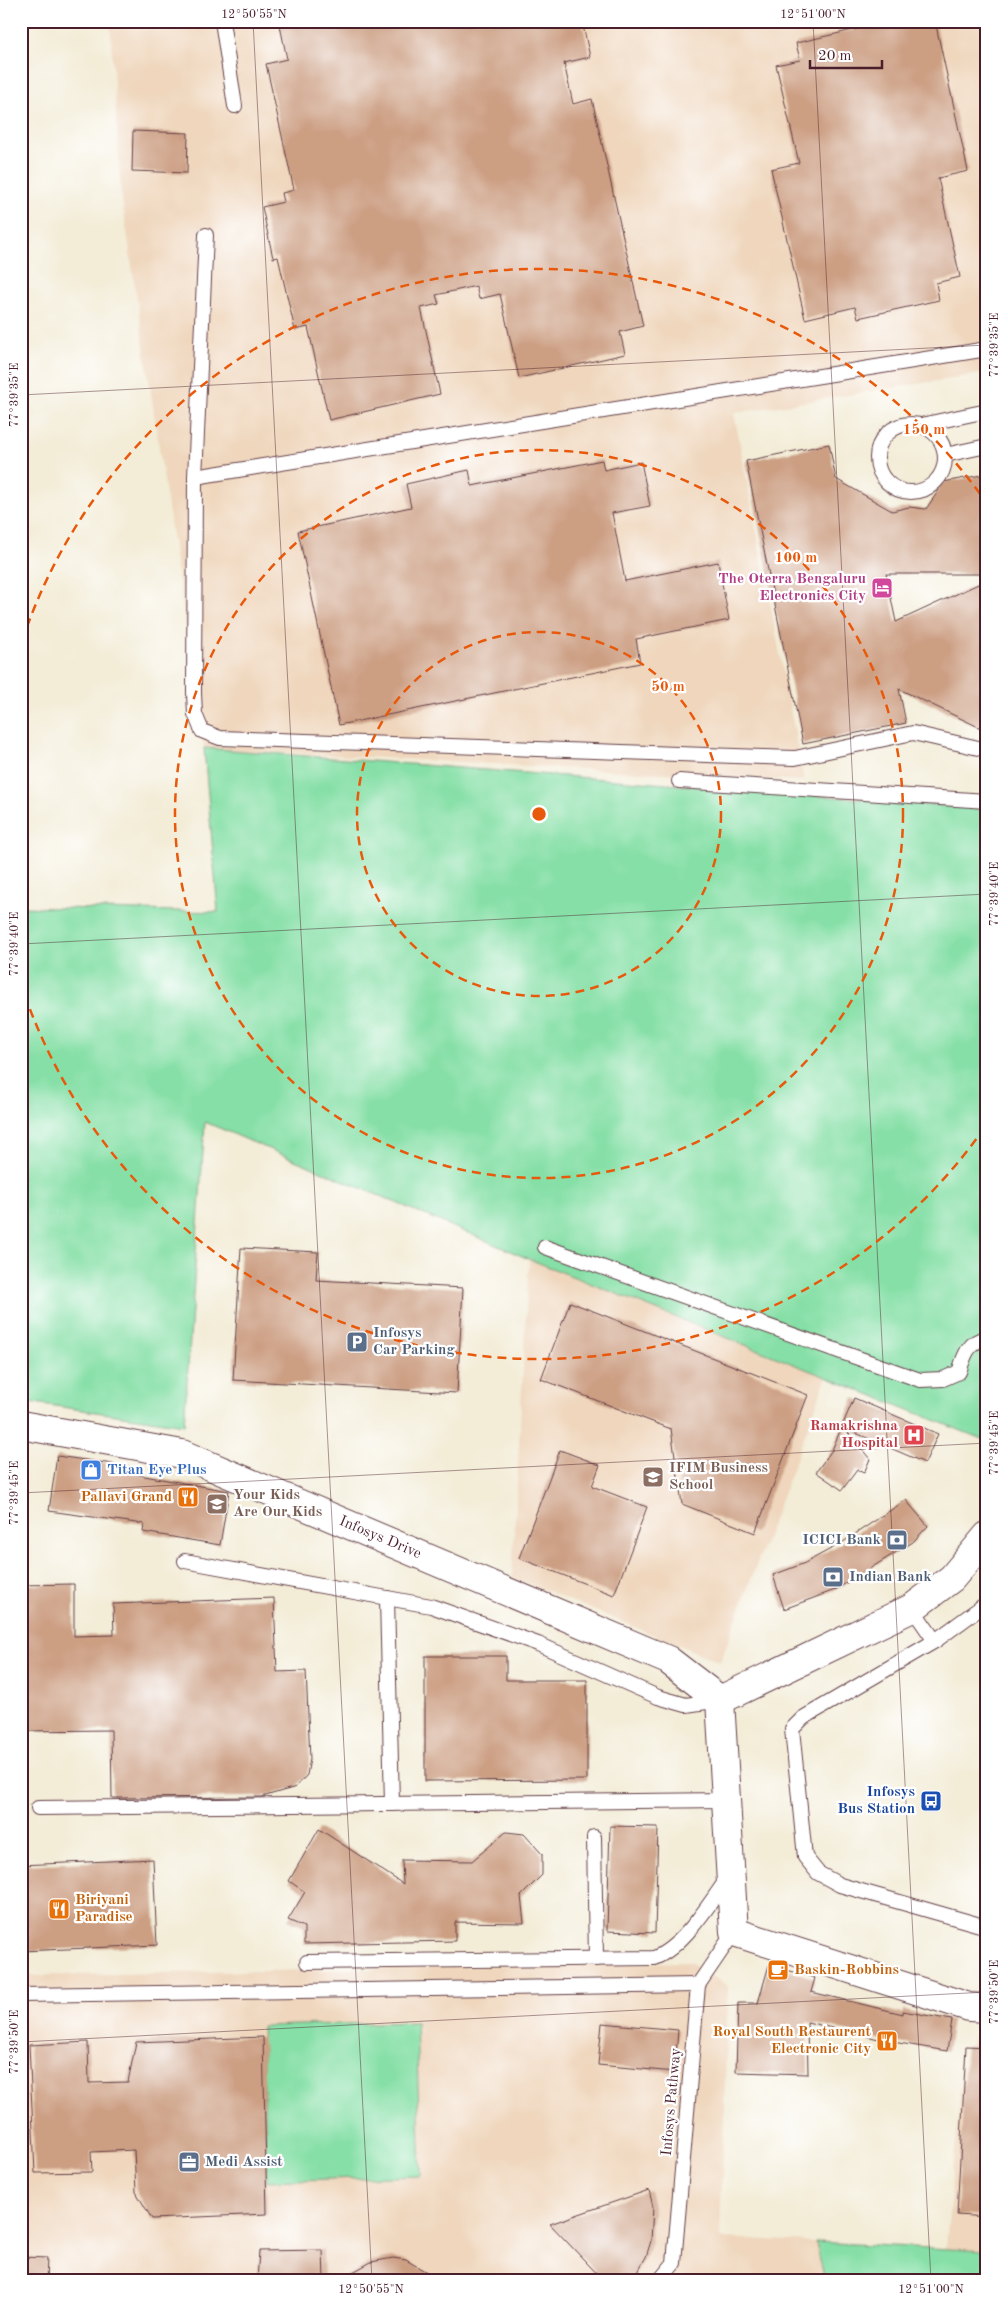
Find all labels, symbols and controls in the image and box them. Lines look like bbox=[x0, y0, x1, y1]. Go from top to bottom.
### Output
text: 12°50'55"N bbox=[221, 8, 287, 21]
text: 12°51'00"N bbox=[780, 8, 846, 21]
scale bar bbox=[810, 38, 883, 70]
text: 20 m bbox=[818, 49, 852, 64]
text: 77°39'35"E bbox=[988, 313, 1001, 377]
text: 77°39'35"E bbox=[8, 363, 21, 427]
text: 150 m bbox=[903, 423, 945, 438]
text: 100 m bbox=[775, 551, 817, 566]
place label: The Oterra Bengaluru Electronics City bbox=[718, 572, 866, 604]
hotel icon: The Oterra Bengaluru Electronics City bbox=[870, 576, 894, 600]
text: 50 m bbox=[651, 680, 685, 695]
centre of rings bbox=[530, 805, 548, 823]
text: 77°39'40"E bbox=[989, 862, 1001, 926]
text: 77°39'40"E bbox=[9, 912, 21, 976]
place label: Infosys Car Parking bbox=[373, 1326, 455, 1358]
parking icon: Infosys Car Parking bbox=[345, 1330, 369, 1354]
text: 77°39'45"E bbox=[988, 1411, 1001, 1475]
place label: Ramakrishna Hospital bbox=[810, 1419, 898, 1451]
hospital icon: Ramakrishna Hospital bbox=[902, 1423, 926, 1447]
shop icon: Titan Eye Plus bbox=[79, 1458, 103, 1482]
text: 77°39'45"E bbox=[8, 1461, 21, 1525]
place label: IFIM Business School bbox=[669, 1461, 768, 1493]
place label: Titan Eye Plus bbox=[107, 1463, 206, 1478]
school or university icon: IFIM Business School bbox=[641, 1465, 665, 1489]
restaurant icon: Pallavi Grand bbox=[176, 1485, 200, 1509]
place label: Your Kids Are Our Kids bbox=[233, 1488, 322, 1520]
place label: Pallavi Grand bbox=[80, 1490, 172, 1505]
school or university icon: Your Kids Are Our Kids bbox=[205, 1492, 229, 1516]
street label: Infosys Drive bbox=[337, 1514, 423, 1562]
bank icon: ICICI Bank bbox=[885, 1528, 909, 1552]
place label: ICICI Bank bbox=[802, 1533, 882, 1548]
bank icon: Indian Bank bbox=[821, 1565, 845, 1589]
place label: Indian Bank bbox=[849, 1570, 932, 1585]
place label: Infosys Bus Station bbox=[837, 1785, 915, 1817]
bus stop icon: Infosys Bus Station bbox=[919, 1789, 943, 1813]
place label: Biriyani Paradise bbox=[75, 1893, 133, 1925]
restaurant icon: Biriyani Paradise bbox=[47, 1897, 71, 1921]
cafe icon: Baskin-Robbins bbox=[766, 1958, 790, 1982]
text: 77°39'50"E bbox=[988, 1960, 1001, 2024]
place label: Baskin-Robbins bbox=[794, 1963, 899, 1978]
text: 77°39'50"E bbox=[8, 2010, 21, 2074]
place label: Royal South Restaurent Electronic City bbox=[712, 2025, 872, 2057]
restaurant icon: Royal South Restaurent Electronic City bbox=[875, 2029, 899, 2053]
street label: Infosys Pathway bbox=[660, 2047, 684, 2157]
office icon: Medi Assist bbox=[177, 2150, 201, 2174]
place label: Medi Assist bbox=[205, 2155, 283, 2170]
text: 12°50'55"N bbox=[338, 2283, 404, 2296]
text: 12°51'00"N bbox=[898, 2283, 964, 2296]

